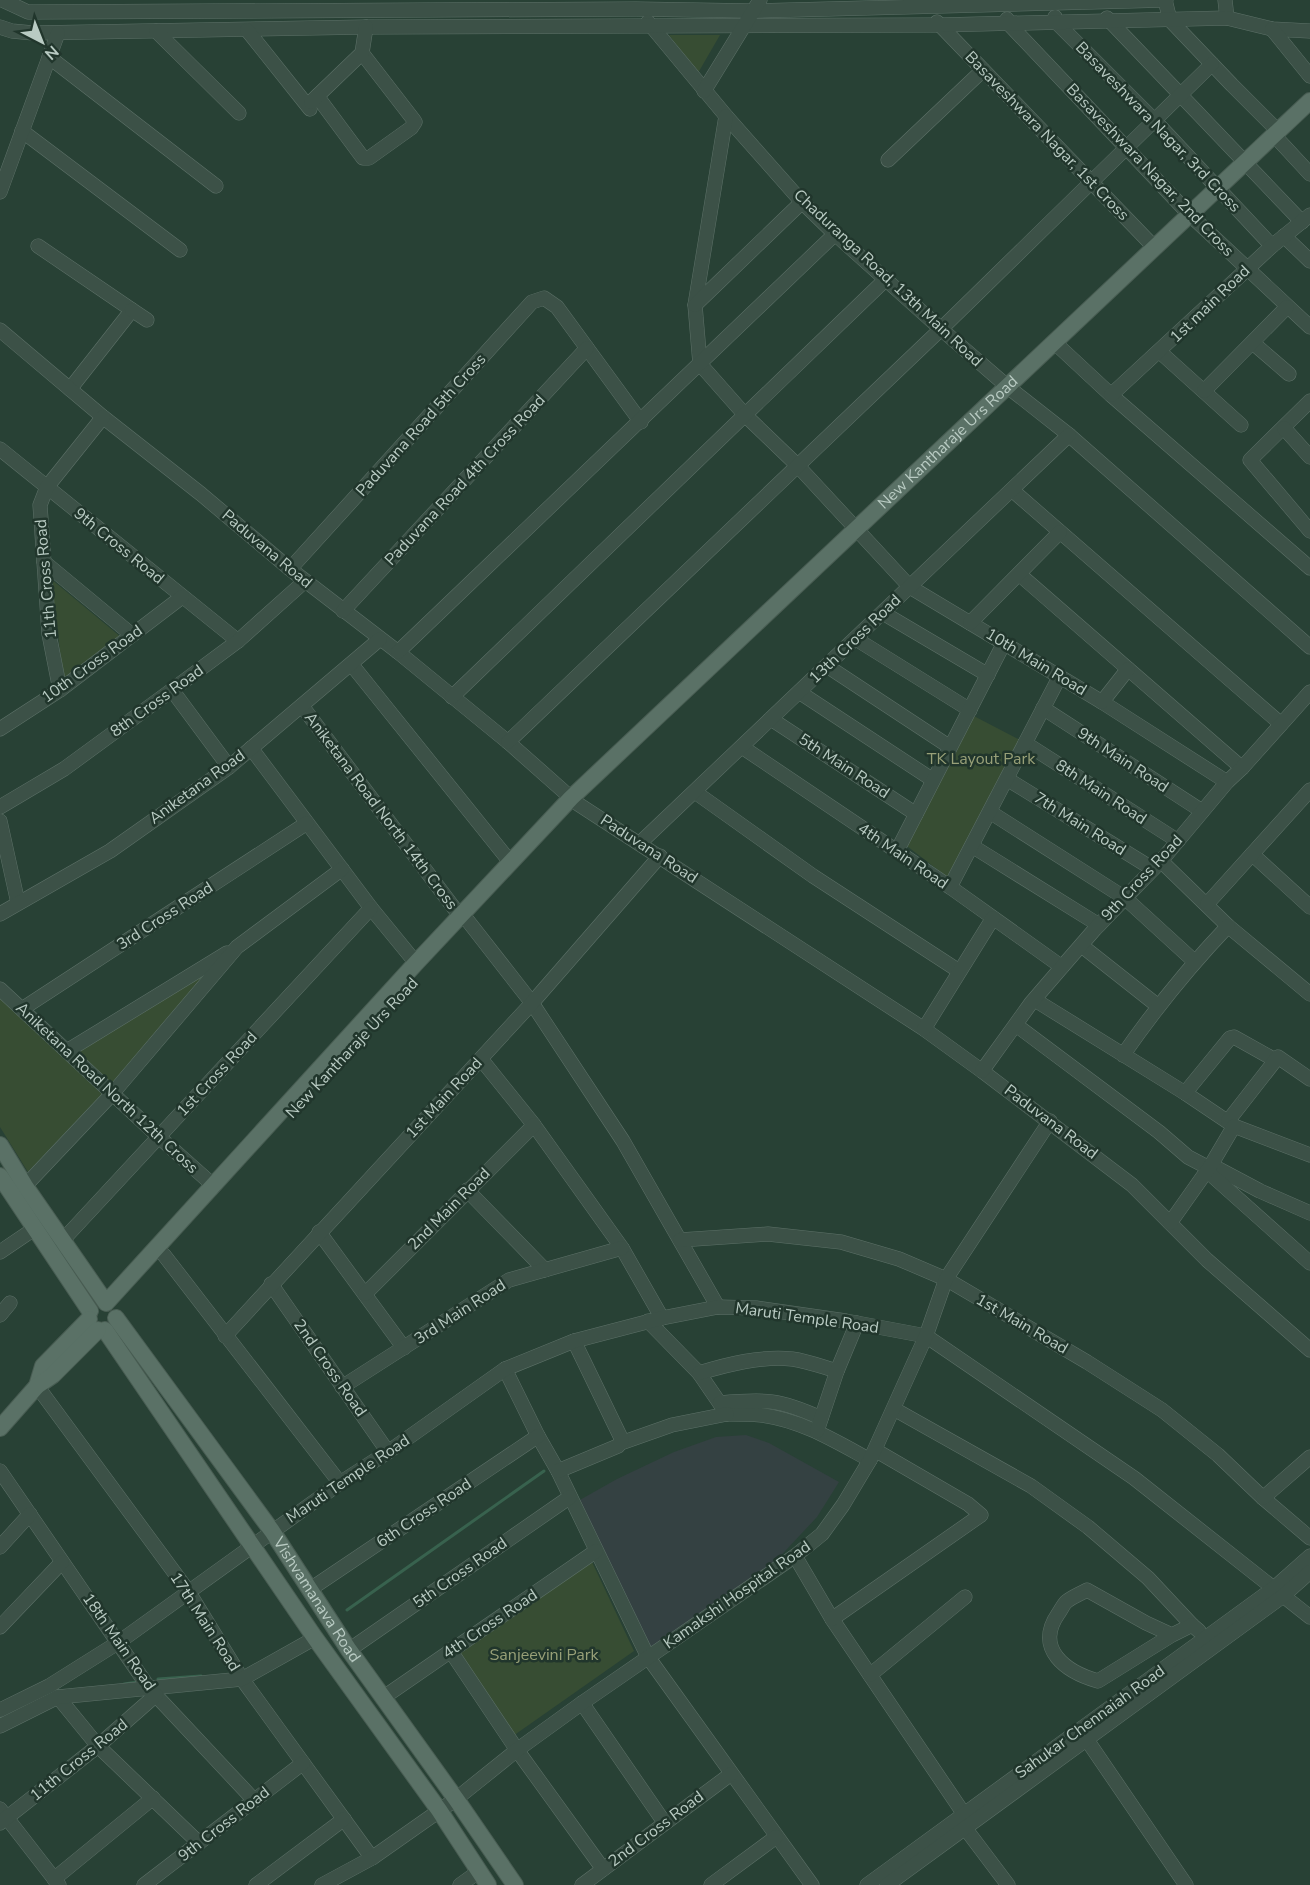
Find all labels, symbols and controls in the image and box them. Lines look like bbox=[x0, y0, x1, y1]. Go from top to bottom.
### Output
north arrow bbox=[12, 12, 72, 72]
street label: Basaveshwara Nagar, 3rd Cross bbox=[1070, 37, 1246, 217]
text: N bbox=[40, 40, 63, 65]
street label: Basaveshwara Nagar, 1st Cross bbox=[960, 46, 1134, 226]
street label: Basaveshwara Nagar, 2nd Cross bbox=[1061, 79, 1239, 261]
street label: Chaduranga Road, 13th Main Road bbox=[789, 184, 987, 372]
street label: 1st main Road bbox=[1165, 260, 1255, 348]
street label: Paduvana Road 5th Cross bbox=[351, 349, 491, 501]
street label: New Kantharaje Urs Road bbox=[873, 371, 1023, 514]
street label: Paduvana Road 4th Cross Road bbox=[380, 390, 550, 570]
street label: 9th Cross Road bbox=[69, 503, 169, 589]
street label: Paduvana Road bbox=[217, 505, 317, 593]
street label: 11th Cross Road bbox=[30, 518, 62, 640]
street label: 13th Cross Road bbox=[804, 589, 906, 689]
street label: 10th Cross Road bbox=[37, 620, 147, 708]
street label: 10th Main Road bbox=[981, 623, 1091, 701]
street label: 8th Cross Road bbox=[106, 660, 208, 742]
street label: Aniketana Road North 14th Cross bbox=[299, 708, 463, 914]
street label: 9th Main Road bbox=[1073, 722, 1173, 798]
street label: 5th Main Road bbox=[794, 728, 894, 804]
street label: Aniketana Road bbox=[145, 745, 249, 829]
park label: TK Layout Park bbox=[927, 748, 1036, 770]
street label: 8th Main Road bbox=[1051, 754, 1151, 830]
street label: 7th Main Road bbox=[1030, 787, 1130, 861]
street label: Paduvana Road bbox=[596, 809, 702, 889]
street label: 4th Main Road bbox=[853, 818, 953, 894]
street label: 9th Cross Road bbox=[1096, 830, 1188, 926]
street label: 3rd Cross Road bbox=[113, 877, 217, 955]
street label: New Kantharaje Urs Road bbox=[281, 973, 423, 1123]
street label: Aniketana Road North 12th Cross bbox=[11, 997, 203, 1179]
street label: 1st Cross Road bbox=[172, 1027, 262, 1121]
street label: 1st Main Road bbox=[401, 1053, 487, 1143]
street label: Paduvana Road bbox=[1000, 1080, 1102, 1164]
street label: 2nd Main Road bbox=[403, 1163, 495, 1255]
street label: 3rd Main Road bbox=[410, 1274, 510, 1350]
street label: 1st Main Road bbox=[972, 1289, 1072, 1359]
street label: Maruti Temple Road bbox=[734, 1297, 880, 1339]
street label: 2nd Cross Road bbox=[288, 1315, 372, 1421]
street label: Maruti Temple Road bbox=[282, 1429, 414, 1529]
street label: 6th Cross Road bbox=[372, 1473, 476, 1553]
street label: Vishvamanava Road bbox=[267, 1532, 366, 1667]
street label: 5th Cross Road bbox=[408, 1532, 512, 1614]
street label: Kamakshi Hospital Road bbox=[659, 1536, 815, 1654]
street label: 17th Main Road bbox=[165, 1568, 245, 1676]
street label: 4th Cross Road bbox=[438, 1584, 542, 1664]
street label: 18th Main Road bbox=[77, 1589, 161, 1695]
park label: Sanjeevini Park bbox=[490, 1644, 599, 1666]
street label: Sahukar Chennaiah Road bbox=[1011, 1660, 1169, 1784]
street label: 11th Cross Road bbox=[25, 1714, 133, 1806]
street label: 9th Cross Road bbox=[174, 1781, 274, 1867]
street label: 2nd Cross Road bbox=[604, 1786, 708, 1872]

